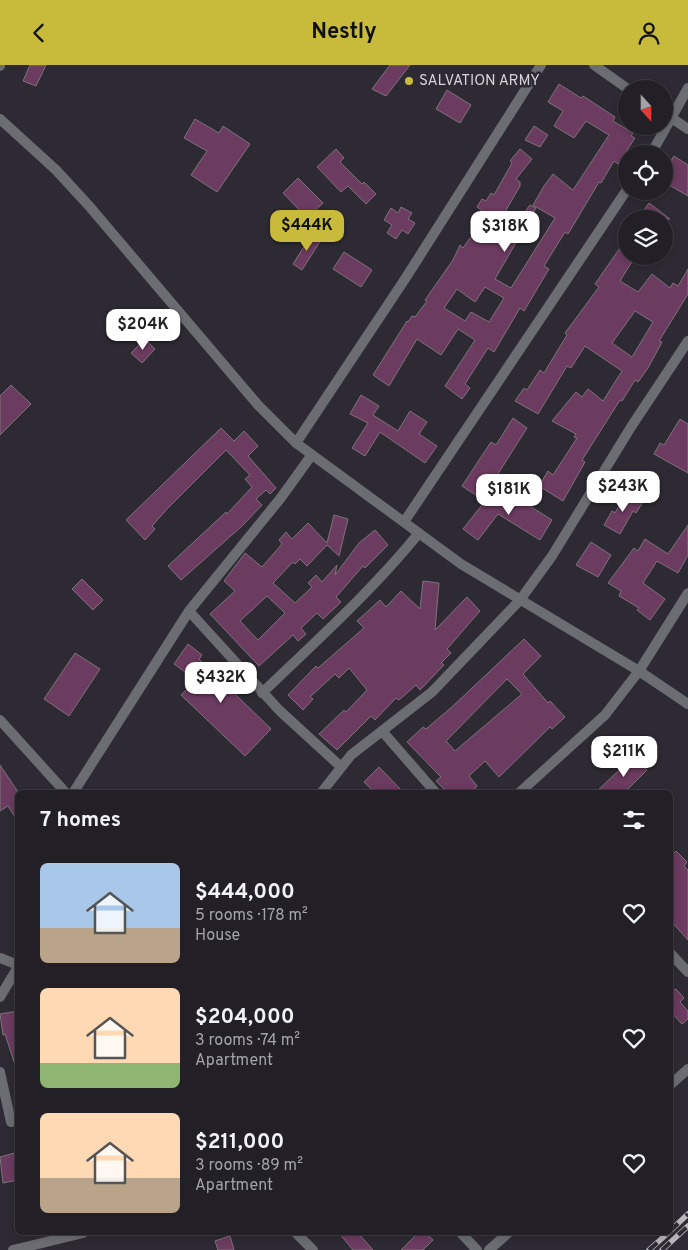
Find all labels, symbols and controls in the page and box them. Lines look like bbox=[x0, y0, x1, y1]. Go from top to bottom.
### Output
icon: back bbox=[25, 19, 53, 47]
text: Nestly bbox=[311, 19, 377, 46]
icon: person bbox=[635, 19, 663, 47]
place label: SALVATION ARMY bbox=[419, 72, 540, 91]
marker: SALVATION ARMY bbox=[403, 75, 415, 87]
north arrow bbox=[618, 80, 672, 135]
map controls bbox=[618, 80, 673, 265]
button: locate bbox=[618, 145, 673, 200]
pin: $444K bbox=[272, 209, 342, 252]
button: layers bbox=[618, 210, 673, 265]
pin: $318K bbox=[470, 211, 540, 253]
text: $444K bbox=[281, 216, 333, 236]
text: $318K bbox=[482, 217, 528, 237]
pin: $204K bbox=[108, 309, 178, 351]
text: $204K bbox=[117, 315, 169, 335]
pin: $243K bbox=[588, 471, 658, 513]
pin: $181K bbox=[474, 473, 544, 516]
text: $243K bbox=[598, 477, 648, 497]
text: $181K bbox=[487, 480, 531, 500]
pin: $432K bbox=[186, 661, 256, 704]
text: $432K bbox=[196, 668, 246, 688]
pin: $211K bbox=[589, 735, 659, 778]
text: $211K bbox=[602, 742, 646, 762]
icon: filters bbox=[620, 806, 648, 834]
text: 7 homes bbox=[40, 807, 121, 834]
text: $444,000 bbox=[195, 879, 295, 906]
icon: home bbox=[80, 883, 140, 943]
icon: heart bbox=[620, 899, 648, 927]
text: 5 rooms · 178 m² bbox=[195, 906, 308, 926]
text: House bbox=[195, 926, 240, 946]
text: $204,000 bbox=[195, 1004, 295, 1031]
icon: home bbox=[80, 1008, 140, 1068]
icon: heart bbox=[620, 1024, 648, 1052]
text: 3 rooms · 74 m² bbox=[195, 1031, 300, 1051]
text: Apartment bbox=[195, 1051, 273, 1071]
text: $211,000 bbox=[195, 1129, 284, 1156]
icon: home bbox=[80, 1133, 140, 1193]
icon: heart bbox=[620, 1149, 648, 1177]
text: 3 rooms · 89 m² bbox=[195, 1156, 303, 1176]
text: Apartment bbox=[195, 1176, 273, 1196]

